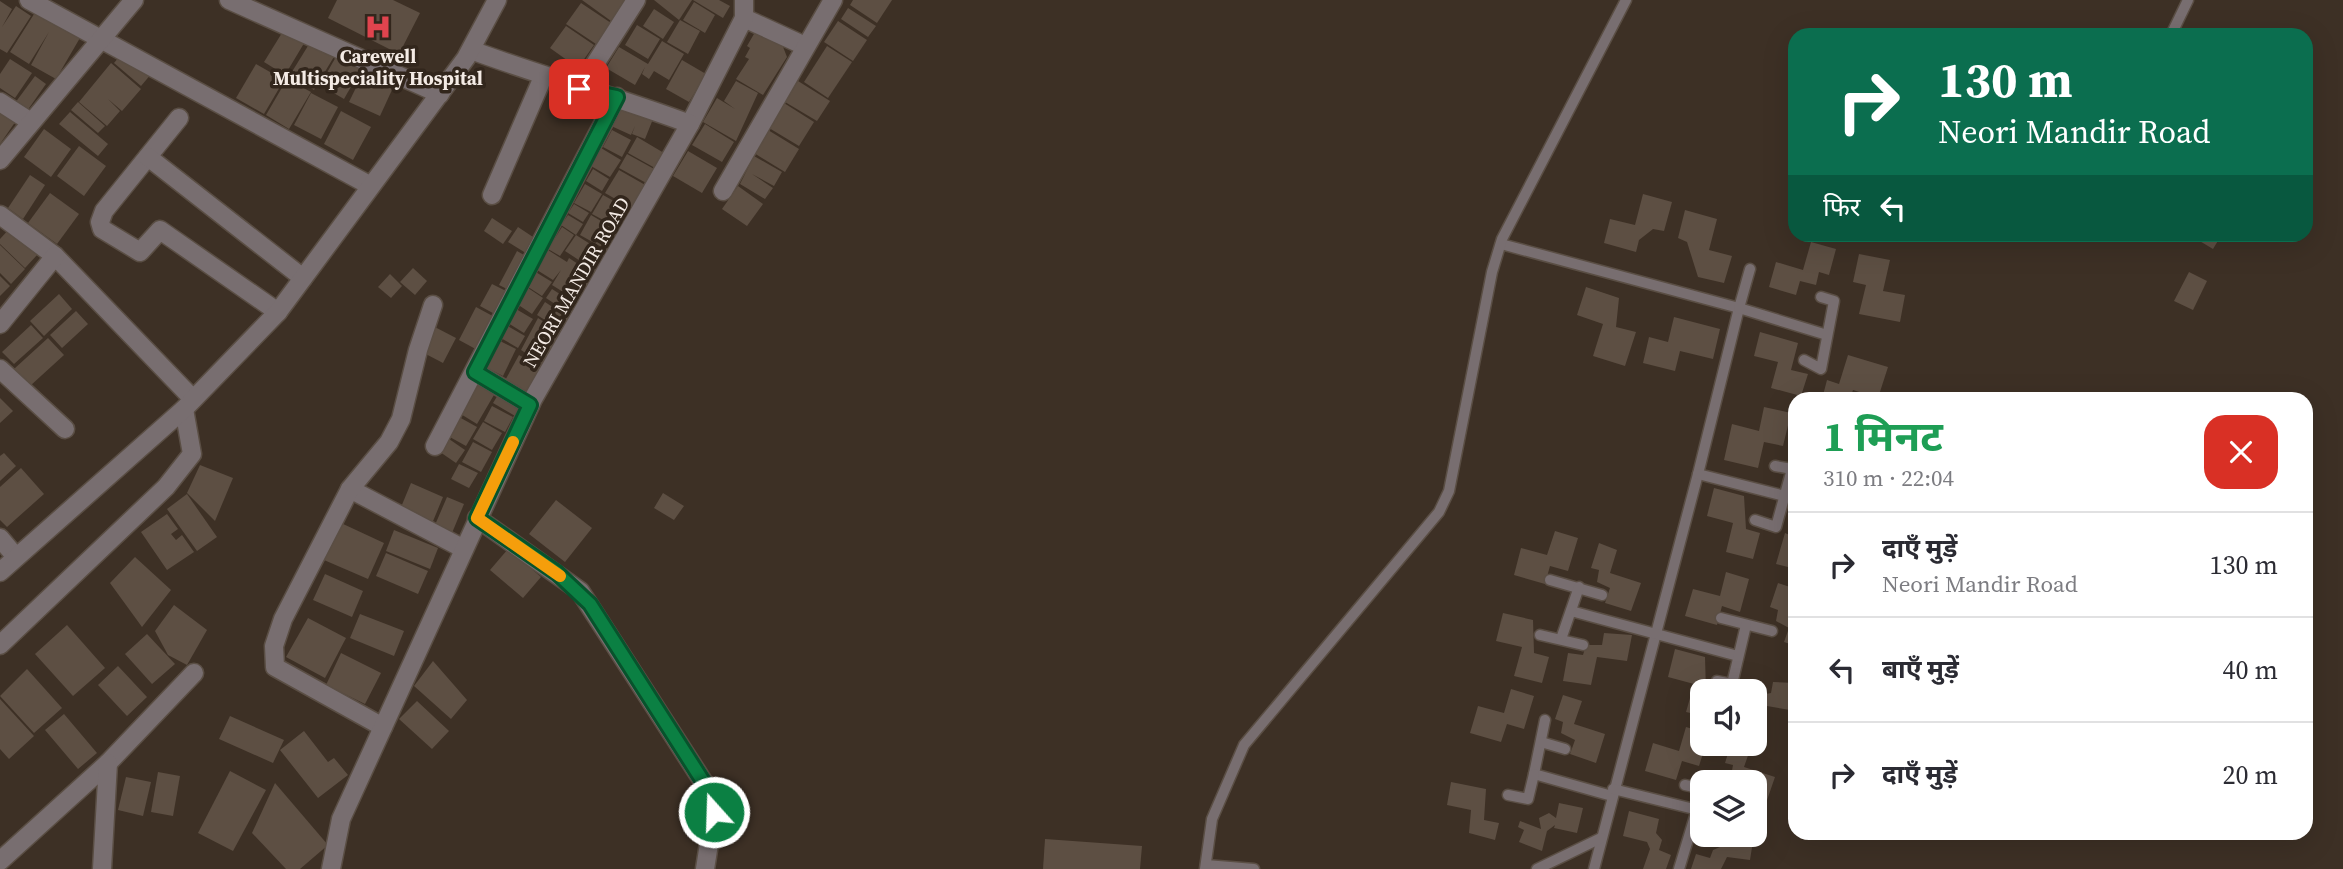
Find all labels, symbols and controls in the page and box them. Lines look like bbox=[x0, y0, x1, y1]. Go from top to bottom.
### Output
hospital icon: Carewell Multispeciality Hospital bbox=[363, 12, 393, 42]
place label: Carewell Multispeciality Hospital bbox=[273, 43, 483, 91]
text: 130 m bbox=[1938, 46, 2073, 113]
icon: right bbox=[1823, 56, 1914, 147]
pin bbox=[549, 59, 609, 119]
icon: arrive bbox=[560, 70, 598, 108]
text: Neori Mandir Road bbox=[1938, 110, 2210, 154]
text: फिर bbox=[1823, 189, 1860, 225]
icon: left bbox=[1874, 189, 1912, 227]
street label: NEORI MANDIR ROAD bbox=[517, 192, 635, 372]
text: 1 मिनट bbox=[1823, 407, 1943, 465]
button: close bbox=[2204, 415, 2278, 489]
text: 310 m · 22:04 bbox=[1823, 462, 1954, 494]
text: दाएँ मुड़ें bbox=[1882, 530, 1957, 566]
icon: right bbox=[1823, 546, 1861, 584]
text: 130 m bbox=[2210, 547, 2278, 583]
text: Neori Mandir Road bbox=[1882, 568, 2078, 600]
icon: left bbox=[1823, 651, 1861, 689]
text: बाएँ मुड़ें bbox=[1882, 651, 1959, 687]
text: 40 m bbox=[2223, 652, 2278, 688]
map controls bbox=[1690, 679, 1767, 847]
button: sound bbox=[1690, 679, 1767, 756]
icon: right bbox=[1823, 756, 1861, 794]
text: दाएँ मुड़ें bbox=[1882, 756, 1957, 792]
text: 20 m bbox=[2223, 757, 2278, 793]
button: layers bbox=[1690, 770, 1767, 847]
position arrow bbox=[677, 775, 751, 849]

